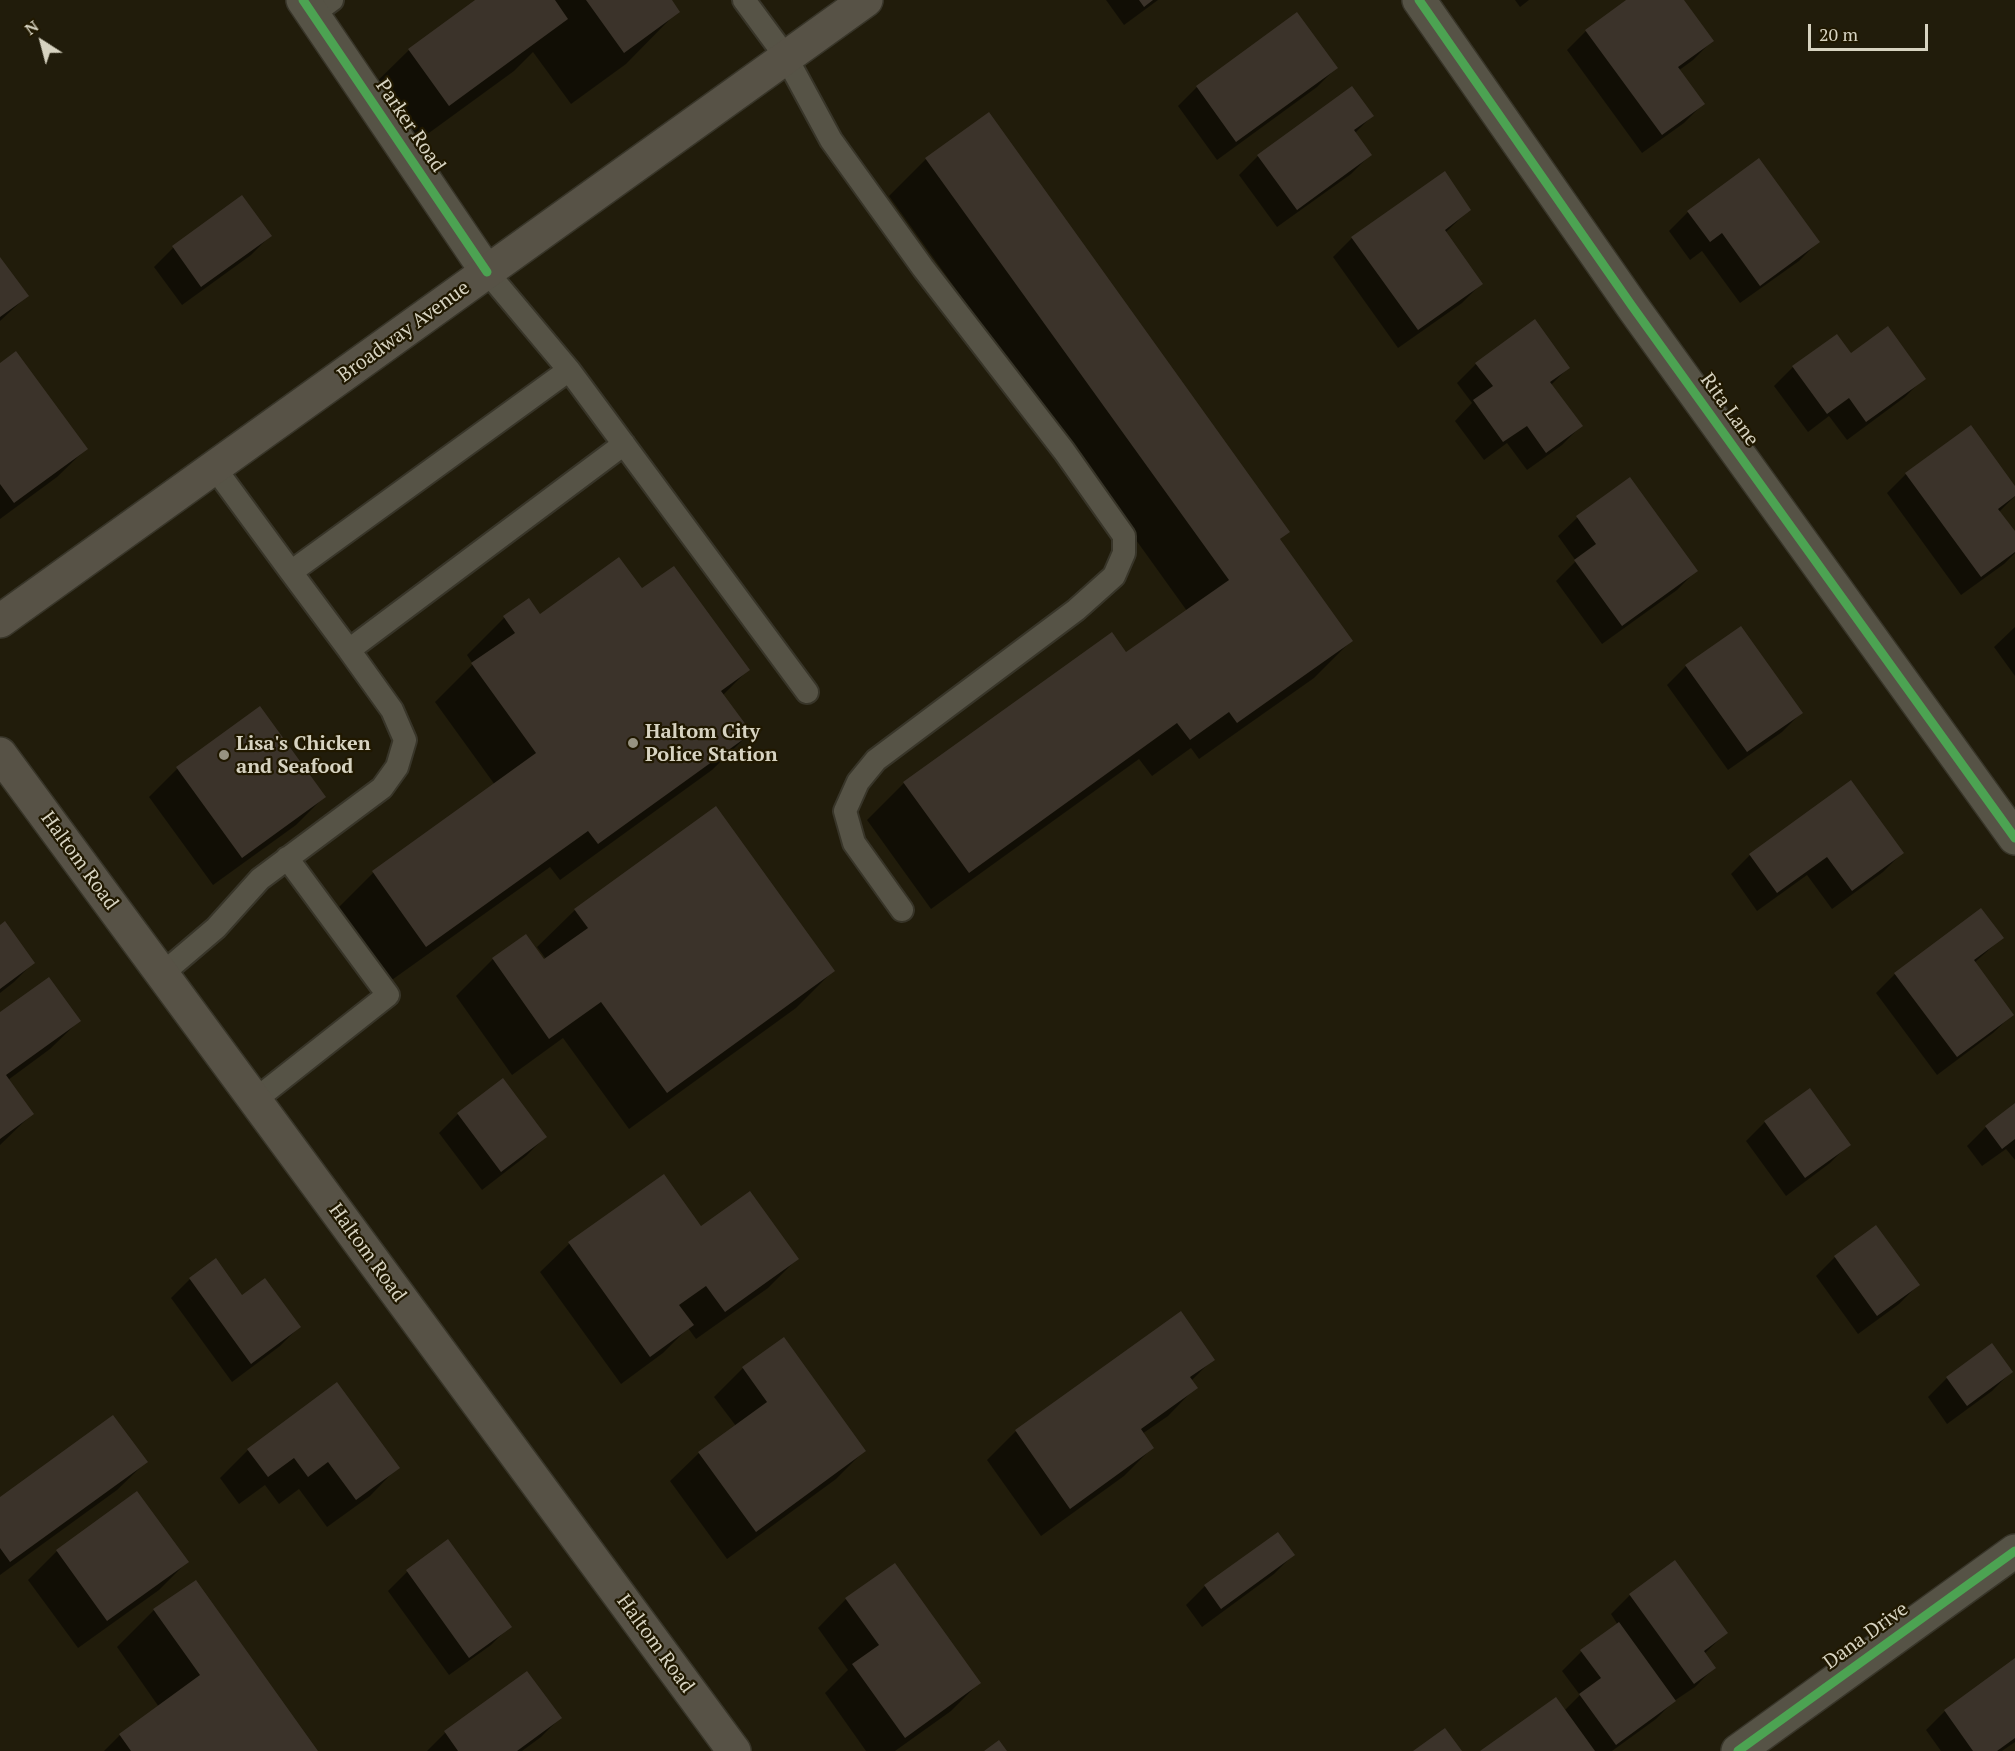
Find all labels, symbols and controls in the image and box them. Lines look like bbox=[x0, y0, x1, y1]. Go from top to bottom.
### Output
north arrow bbox=[12, 12, 72, 72]
scale bar bbox=[1811, 12, 1931, 50]
text: N bbox=[20, 15, 43, 40]
text: 20 m bbox=[1819, 22, 1858, 46]
street label: Parker Road bbox=[370, 75, 450, 177]
street label: Broadway Avenue bbox=[333, 276, 475, 388]
street label: Rita Lane bbox=[1695, 369, 1763, 451]
place label: Haltom City Police Station bbox=[645, 720, 778, 767]
place label: Lisa's Chicken and Seafood bbox=[236, 732, 371, 779]
marker: Haltom City Police Station bbox=[626, 736, 640, 750]
marker: Lisa's Chicken and Seafood bbox=[217, 748, 231, 762]
street label: Haltom Road bbox=[35, 807, 123, 915]
street label: Haltom Road bbox=[323, 1199, 411, 1307]
street label: Haltom Road bbox=[611, 1590, 699, 1698]
street label: Dana Drive bbox=[1819, 1597, 1913, 1675]

